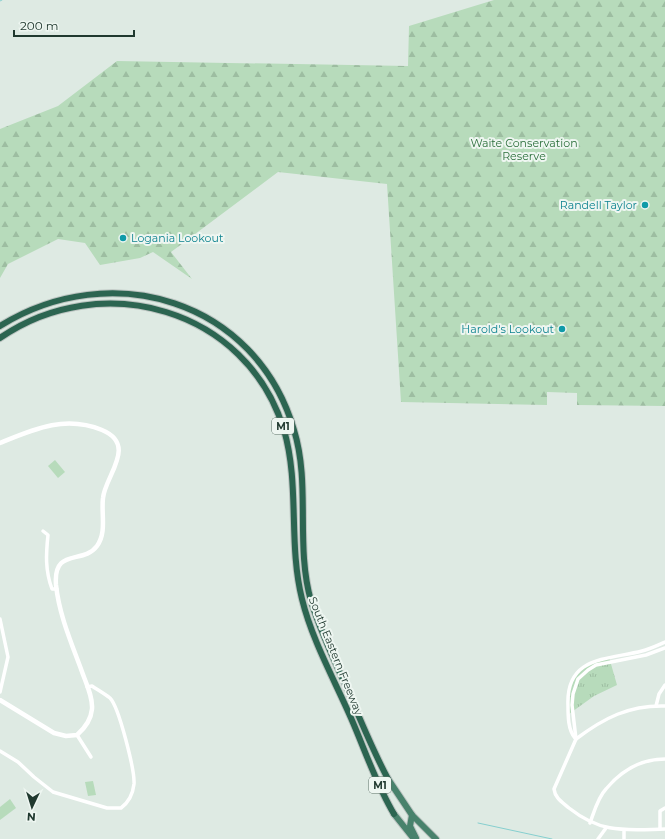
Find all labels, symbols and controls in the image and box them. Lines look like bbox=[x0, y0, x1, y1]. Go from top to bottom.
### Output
scale bar bbox=[14, 12, 134, 38]
text: 200 m bbox=[20, 18, 59, 33]
park label: Waite Conservation Reserve bbox=[470, 136, 578, 163]
place label: Randell Taylor bbox=[560, 198, 637, 212]
marker: Randell Taylor bbox=[640, 200, 650, 210]
place label: Logania Lookout bbox=[131, 231, 224, 245]
marker: Logania Lookout bbox=[118, 233, 128, 243]
place label: Harold's Lookout bbox=[461, 322, 555, 336]
marker: Harold's Lookout bbox=[557, 324, 567, 334]
road number: M1 bbox=[272, 418, 294, 434]
street label: South Eastern Freeway bbox=[306, 595, 366, 717]
road number: M1 bbox=[369, 777, 391, 793]
north arrow bbox=[12, 787, 52, 827]
text: N bbox=[26, 810, 36, 824]

